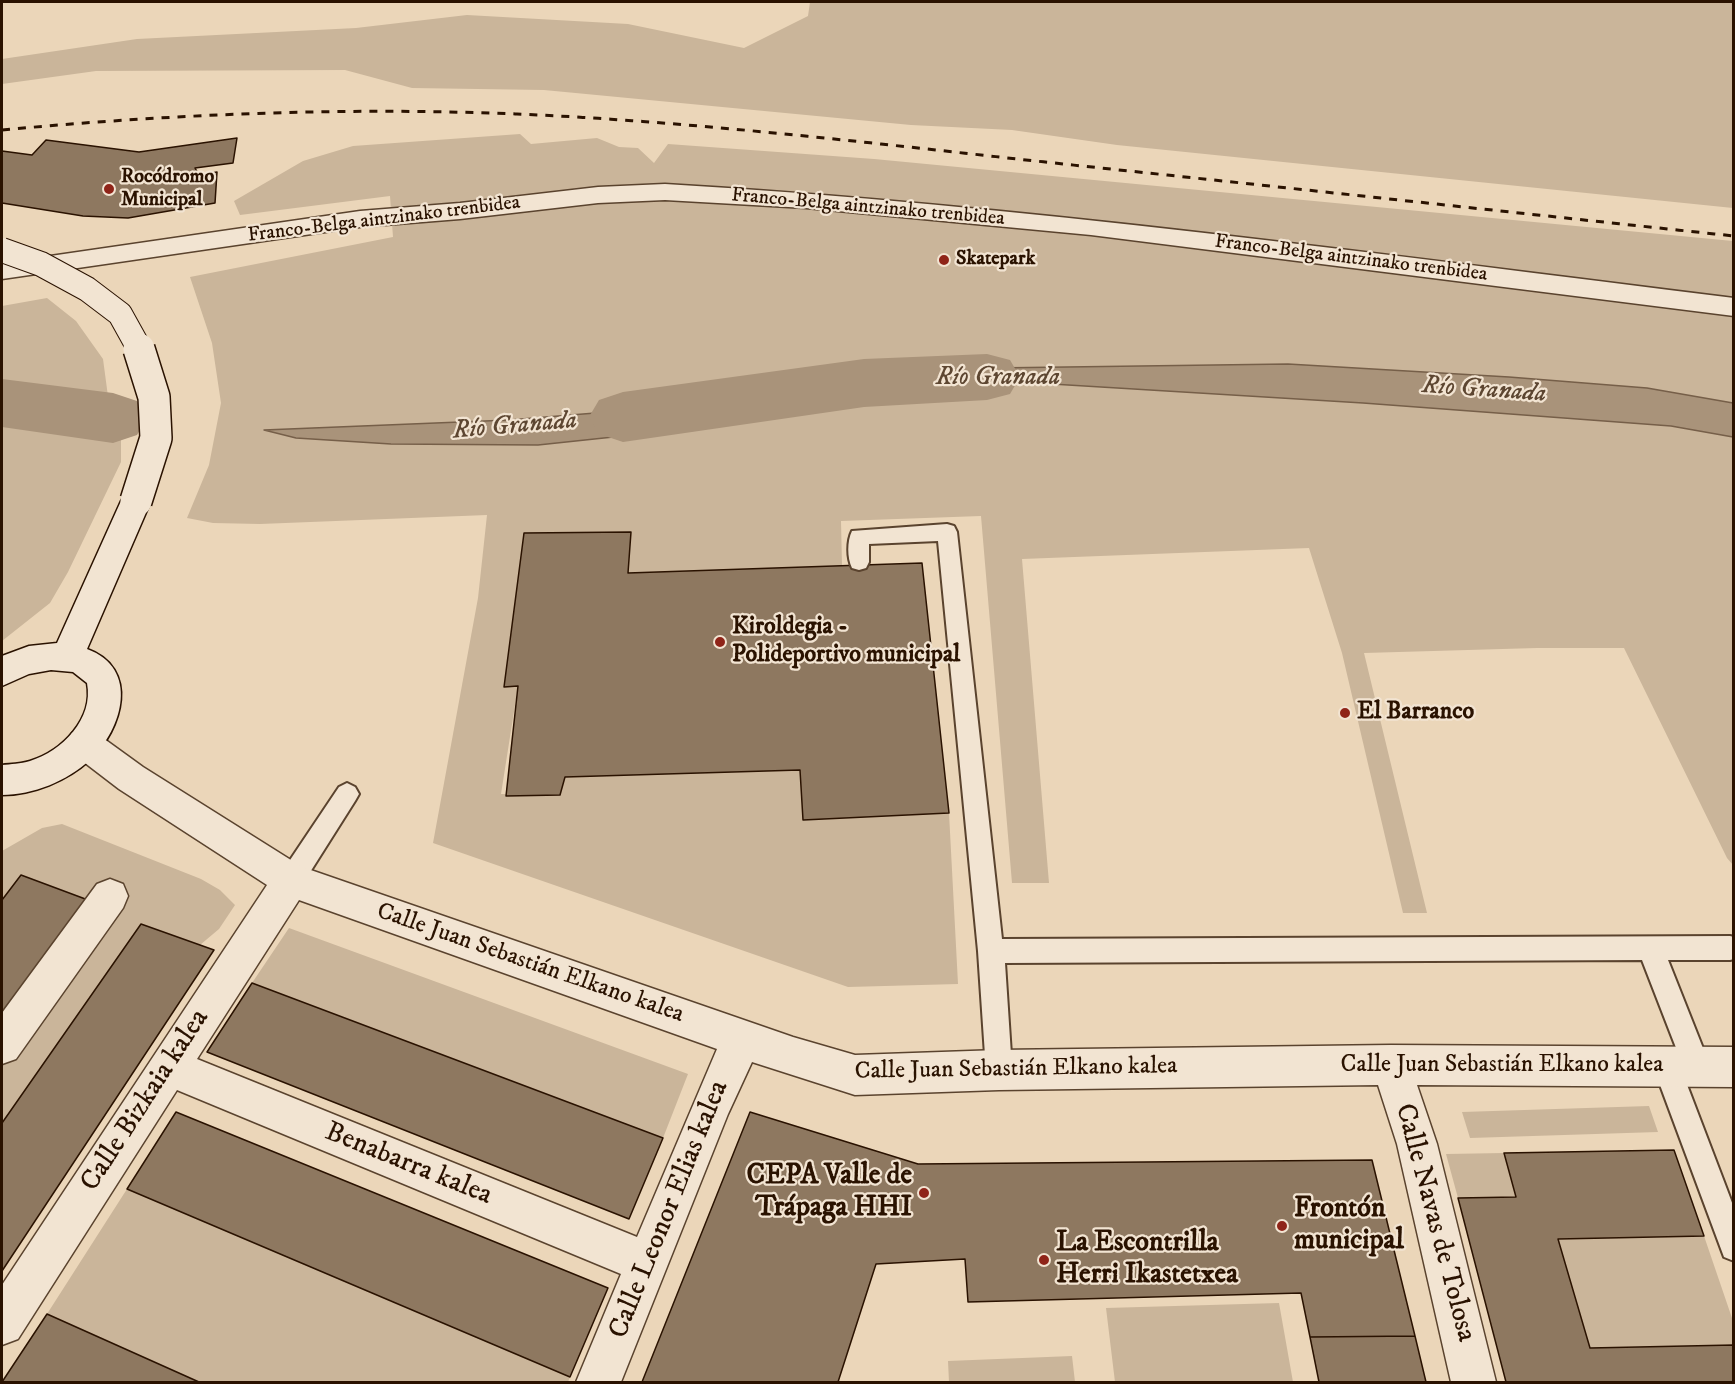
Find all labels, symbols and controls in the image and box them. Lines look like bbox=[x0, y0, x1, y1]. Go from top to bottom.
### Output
place label: Rocódromo Municipal bbox=[121, 166, 214, 213]
marker: Rocódromo Municipal bbox=[102, 182, 116, 196]
street label: Franco-Belga aintzinako trenbidea bbox=[730, 184, 1006, 232]
street label: Franco-Belga aintzinako trenbidea bbox=[246, 191, 522, 249]
street label: Franco-Belga aintzinako trenbidea bbox=[1213, 230, 1489, 288]
place label: Skatepark bbox=[956, 248, 1035, 272]
marker: Skatepark bbox=[937, 253, 951, 267]
water label: Río Granada bbox=[936, 363, 1060, 395]
water label: Río Granada bbox=[1421, 371, 1547, 411]
water label: Río Granada bbox=[452, 406, 578, 448]
place label: Kiroldegia - Polideportivo municipal bbox=[732, 614, 960, 670]
marker: Kiroldegia - Polideportivo municipal bbox=[713, 635, 727, 649]
place label: El Barranco bbox=[1357, 699, 1474, 727]
marker: El Barranco bbox=[1338, 706, 1352, 720]
street label: Calle Juan Sebastián Elkano kalea bbox=[373, 898, 687, 1030]
street label: Calle Bizkaia kalea bbox=[75, 1004, 217, 1198]
street label: Calle Juan Sebastián Elkano kalea bbox=[1341, 1052, 1663, 1080]
street label: Calle Juan Sebastián Elkano kalea bbox=[854, 1053, 1178, 1087]
street label: Calle Leonor Elias kalea bbox=[603, 1076, 737, 1344]
street label: Calle Navas de Tolosa bbox=[1386, 1100, 1482, 1346]
street label: Benabarra kalea bbox=[320, 1116, 496, 1214]
place label: CEPA Valle de Trápaga HHI bbox=[746, 1160, 912, 1226]
marker: CEPA Valle de Trápaga HHI bbox=[917, 1186, 931, 1200]
place label: Frontón municipal bbox=[1294, 1193, 1404, 1259]
marker: Frontón municipal bbox=[1275, 1219, 1289, 1233]
place label: La Escontrilla Herri Ikastetxea bbox=[1056, 1227, 1238, 1293]
marker: La Escontrilla Herri Ikastetxea bbox=[1037, 1253, 1051, 1267]

